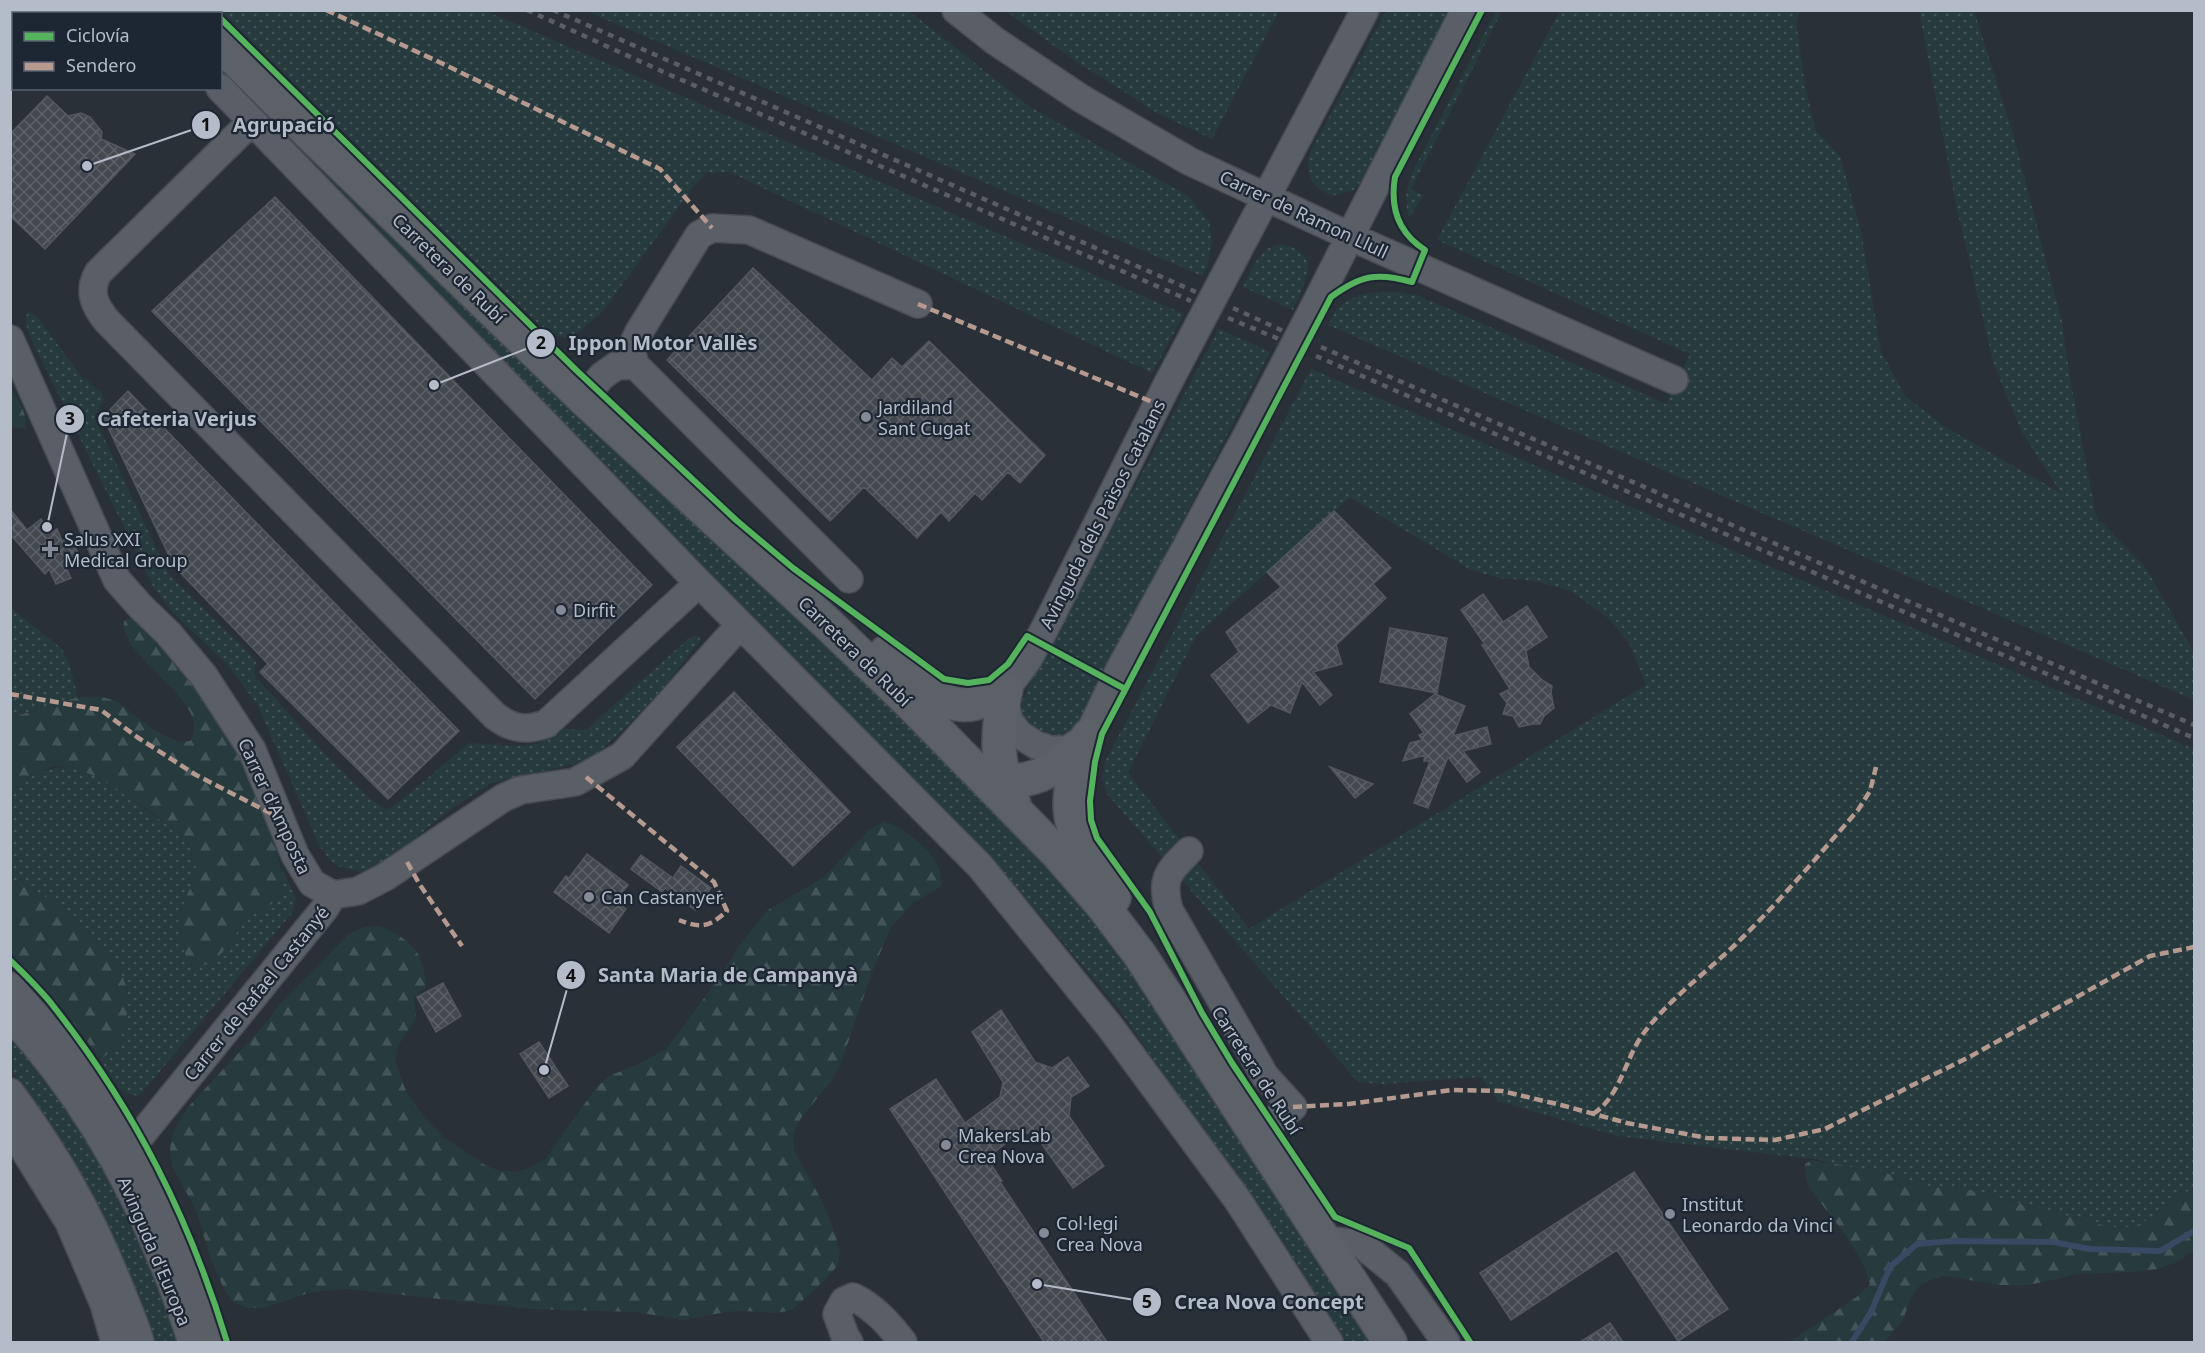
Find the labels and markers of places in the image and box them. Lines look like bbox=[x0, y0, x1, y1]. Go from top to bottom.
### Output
callout: Agrupació bbox=[191, 106, 347, 144]
callout: Ippon Motor Vallès bbox=[526, 324, 769, 362]
place label: Jardiland Sant Cugat bbox=[876, 395, 971, 440]
callout: Cafeteria Verjus bbox=[55, 400, 269, 438]
marker: Jardiland Sant Cugat bbox=[859, 410, 873, 424]
place label: Salus XXI Medical Group bbox=[64, 527, 188, 572]
marker: Salus XXI Medical Group bbox=[41, 540, 59, 558]
place label: Dirfit bbox=[573, 598, 616, 622]
marker: Dirfit bbox=[554, 603, 568, 617]
place label: Can Castanyer bbox=[601, 885, 723, 909]
marker: Can Castanyer bbox=[582, 890, 596, 904]
callout: Santa Maria de Campanyà bbox=[556, 956, 870, 994]
place label: MakersLab Crea Nova bbox=[958, 1123, 1051, 1168]
marker: MakersLab Crea Nova bbox=[939, 1138, 953, 1152]
place label: Institut Leonardo da Vinci bbox=[1682, 1192, 1833, 1237]
marker: Institut Leonardo da Vinci bbox=[1663, 1207, 1677, 1221]
place label: Col·legi Crea Nova bbox=[1056, 1211, 1143, 1256]
marker: Col·legi Crea Nova bbox=[1037, 1226, 1051, 1240]
callout: Crea Nova Concept bbox=[1132, 1283, 1375, 1321]

